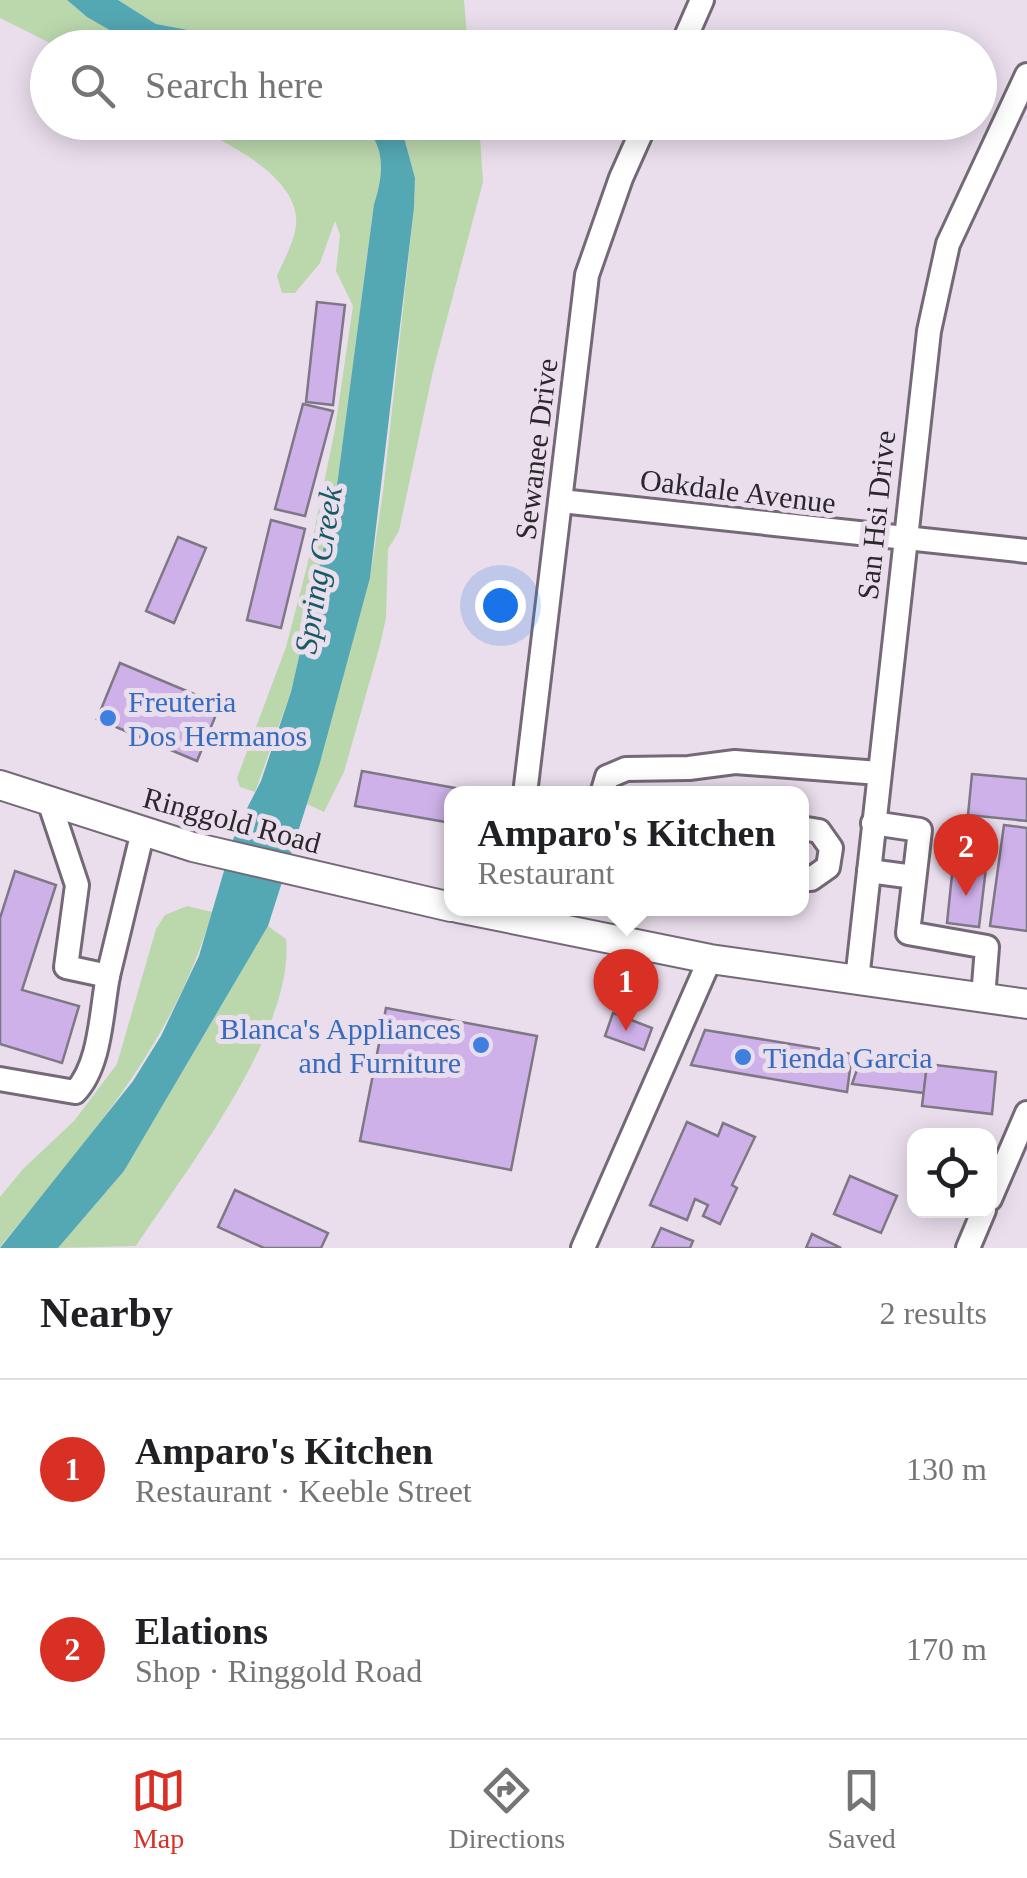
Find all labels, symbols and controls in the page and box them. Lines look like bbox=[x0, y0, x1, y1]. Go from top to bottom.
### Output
search box bbox=[30, 30, 997, 140]
icon: search bbox=[65, 58, 120, 113]
text: Search here bbox=[145, 64, 323, 106]
street label: Sewanee Drive bbox=[509, 356, 563, 542]
street label: San Hsi Drive bbox=[851, 429, 901, 601]
street label: Oakdale Avenue bbox=[638, 463, 838, 519]
water label: Spring Creek bbox=[287, 483, 349, 656]
your location bbox=[475, 580, 526, 631]
place label: Freuteria Dos Hermanos bbox=[128, 685, 307, 752]
marker: Freuteria Dos Hermanos bbox=[97, 707, 119, 729]
street label: Ringgold Road bbox=[140, 780, 324, 860]
popup bbox=[444, 786, 809, 916]
text: Amparo's Kitchen bbox=[477, 812, 776, 854]
pin: 2 bbox=[934, 814, 998, 896]
text: Restaurant bbox=[477, 855, 614, 891]
pin: 1 bbox=[594, 948, 658, 1031]
place label: Blanca's Appliances and Furniture bbox=[220, 1012, 461, 1079]
marker: Blanca's Appliances and Furniture bbox=[470, 1034, 492, 1056]
place label: Tienda Garcia bbox=[763, 1041, 933, 1074]
marker: Tienda Garcia bbox=[732, 1046, 754, 1068]
map controls bbox=[907, 1128, 997, 1218]
button: locate bbox=[907, 1128, 997, 1218]
text: Nearby bbox=[40, 1290, 173, 1336]
text: 2 results bbox=[879, 1295, 987, 1331]
text: Amparo's Kitchen bbox=[135, 1430, 433, 1472]
text: 1 bbox=[65, 1451, 81, 1487]
text: 130 m bbox=[906, 1451, 987, 1487]
text: Restaurant · Keeble Street bbox=[135, 1473, 472, 1509]
text: Elations bbox=[135, 1610, 268, 1652]
text: 2 bbox=[65, 1631, 81, 1667]
text: 170 m bbox=[906, 1631, 987, 1667]
text: Shop · Ringgold Road bbox=[135, 1653, 422, 1689]
tab: Map bbox=[131, 1763, 186, 1855]
tab: Directions bbox=[448, 1763, 565, 1855]
tab: Saved bbox=[827, 1763, 896, 1855]

